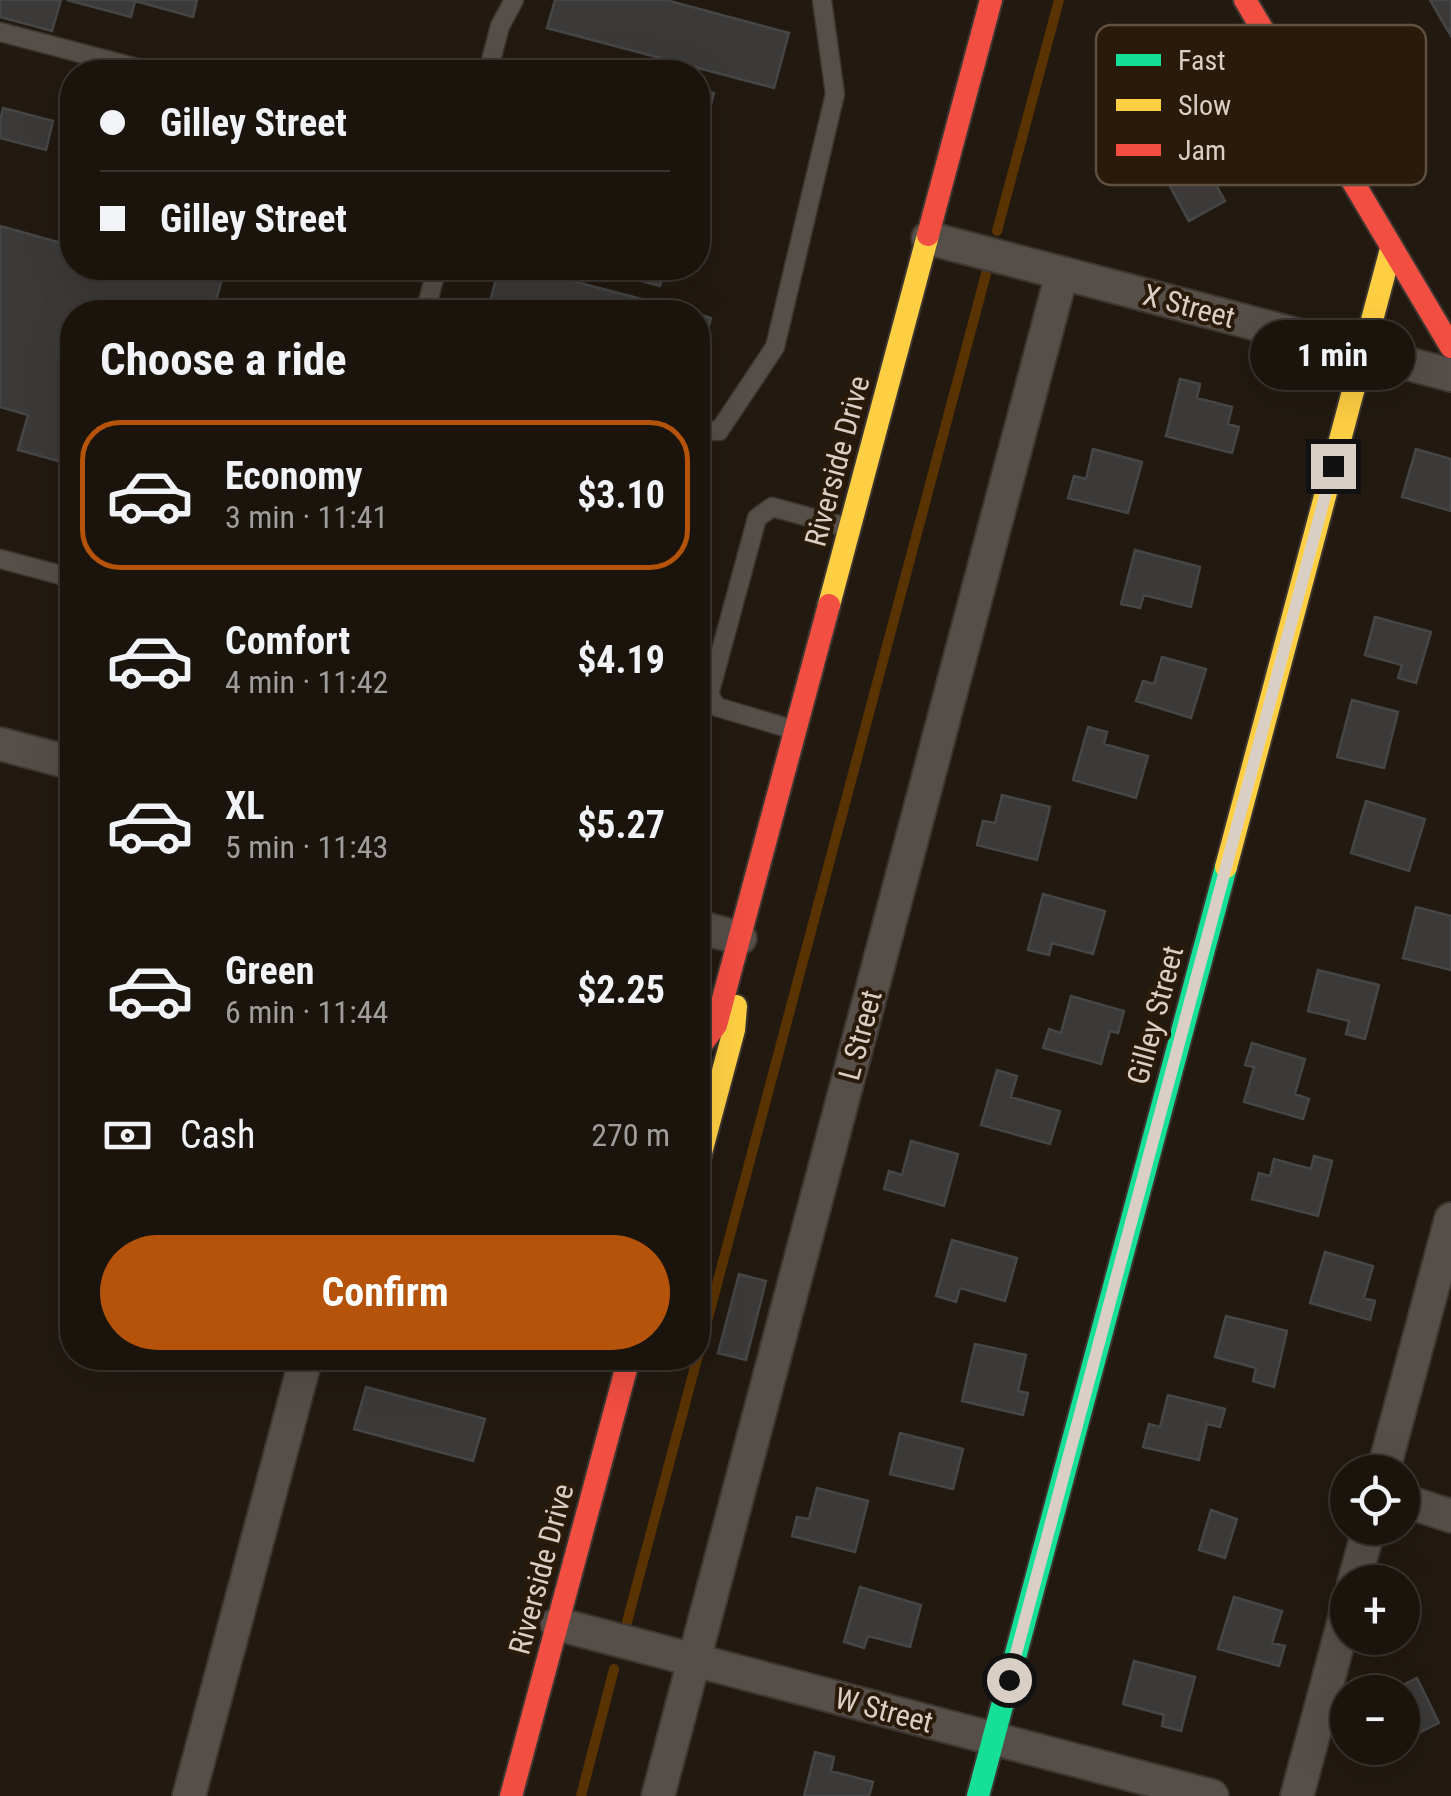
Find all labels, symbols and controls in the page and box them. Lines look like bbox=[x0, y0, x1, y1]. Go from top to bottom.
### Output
legend bbox=[1096, 25, 1426, 185]
text: Fast bbox=[1178, 44, 1225, 77]
text: Slow bbox=[1178, 89, 1231, 122]
text: Gilley Street bbox=[160, 101, 347, 145]
text: Jam bbox=[1178, 134, 1226, 167]
text: Gilley Street bbox=[160, 197, 347, 241]
street label: X Street bbox=[1139, 277, 1239, 335]
callout: 1 min bbox=[1250, 321, 1416, 391]
text: Choose a ride bbox=[100, 333, 347, 386]
text: 1 min bbox=[1297, 336, 1368, 374]
street label: Riverside Drive bbox=[797, 372, 877, 550]
route end bbox=[1311, 444, 1356, 489]
icon: car bbox=[105, 450, 195, 540]
text: Economy bbox=[225, 454, 362, 498]
text: $3.10 bbox=[577, 473, 665, 517]
text: 3 min · 11:41 bbox=[225, 498, 388, 536]
icon: car bbox=[105, 615, 195, 705]
text: Comfort bbox=[225, 619, 350, 663]
text: $4.19 bbox=[577, 638, 665, 682]
text: 4 min · 11:42 bbox=[225, 663, 388, 701]
icon: car bbox=[105, 780, 195, 870]
text: XL bbox=[225, 784, 264, 828]
text: $5.27 bbox=[577, 803, 665, 847]
text: 5 min · 11:43 bbox=[225, 828, 388, 866]
street label: Gilley Street bbox=[1120, 942, 1190, 1088]
icon: car bbox=[105, 945, 195, 1035]
text: Green bbox=[225, 949, 315, 993]
text: $2.25 bbox=[577, 968, 665, 1012]
street label: L Street bbox=[831, 986, 889, 1084]
text: 6 min · 11:44 bbox=[225, 993, 388, 1031]
icon: cash bbox=[100, 1108, 155, 1163]
text: Cash bbox=[180, 1113, 255, 1157]
text: 270 m bbox=[591, 1116, 670, 1154]
button: Confirm bbox=[100, 1235, 670, 1350]
map controls bbox=[1330, 1455, 1420, 1765]
button: locate bbox=[1330, 1455, 1420, 1545]
street label: Riverside Drive bbox=[501, 1480, 581, 1658]
button: + bbox=[1330, 1565, 1420, 1655]
route start bbox=[987, 1658, 1032, 1703]
button: − bbox=[1330, 1675, 1420, 1765]
street label: W Street bbox=[831, 1680, 937, 1740]

